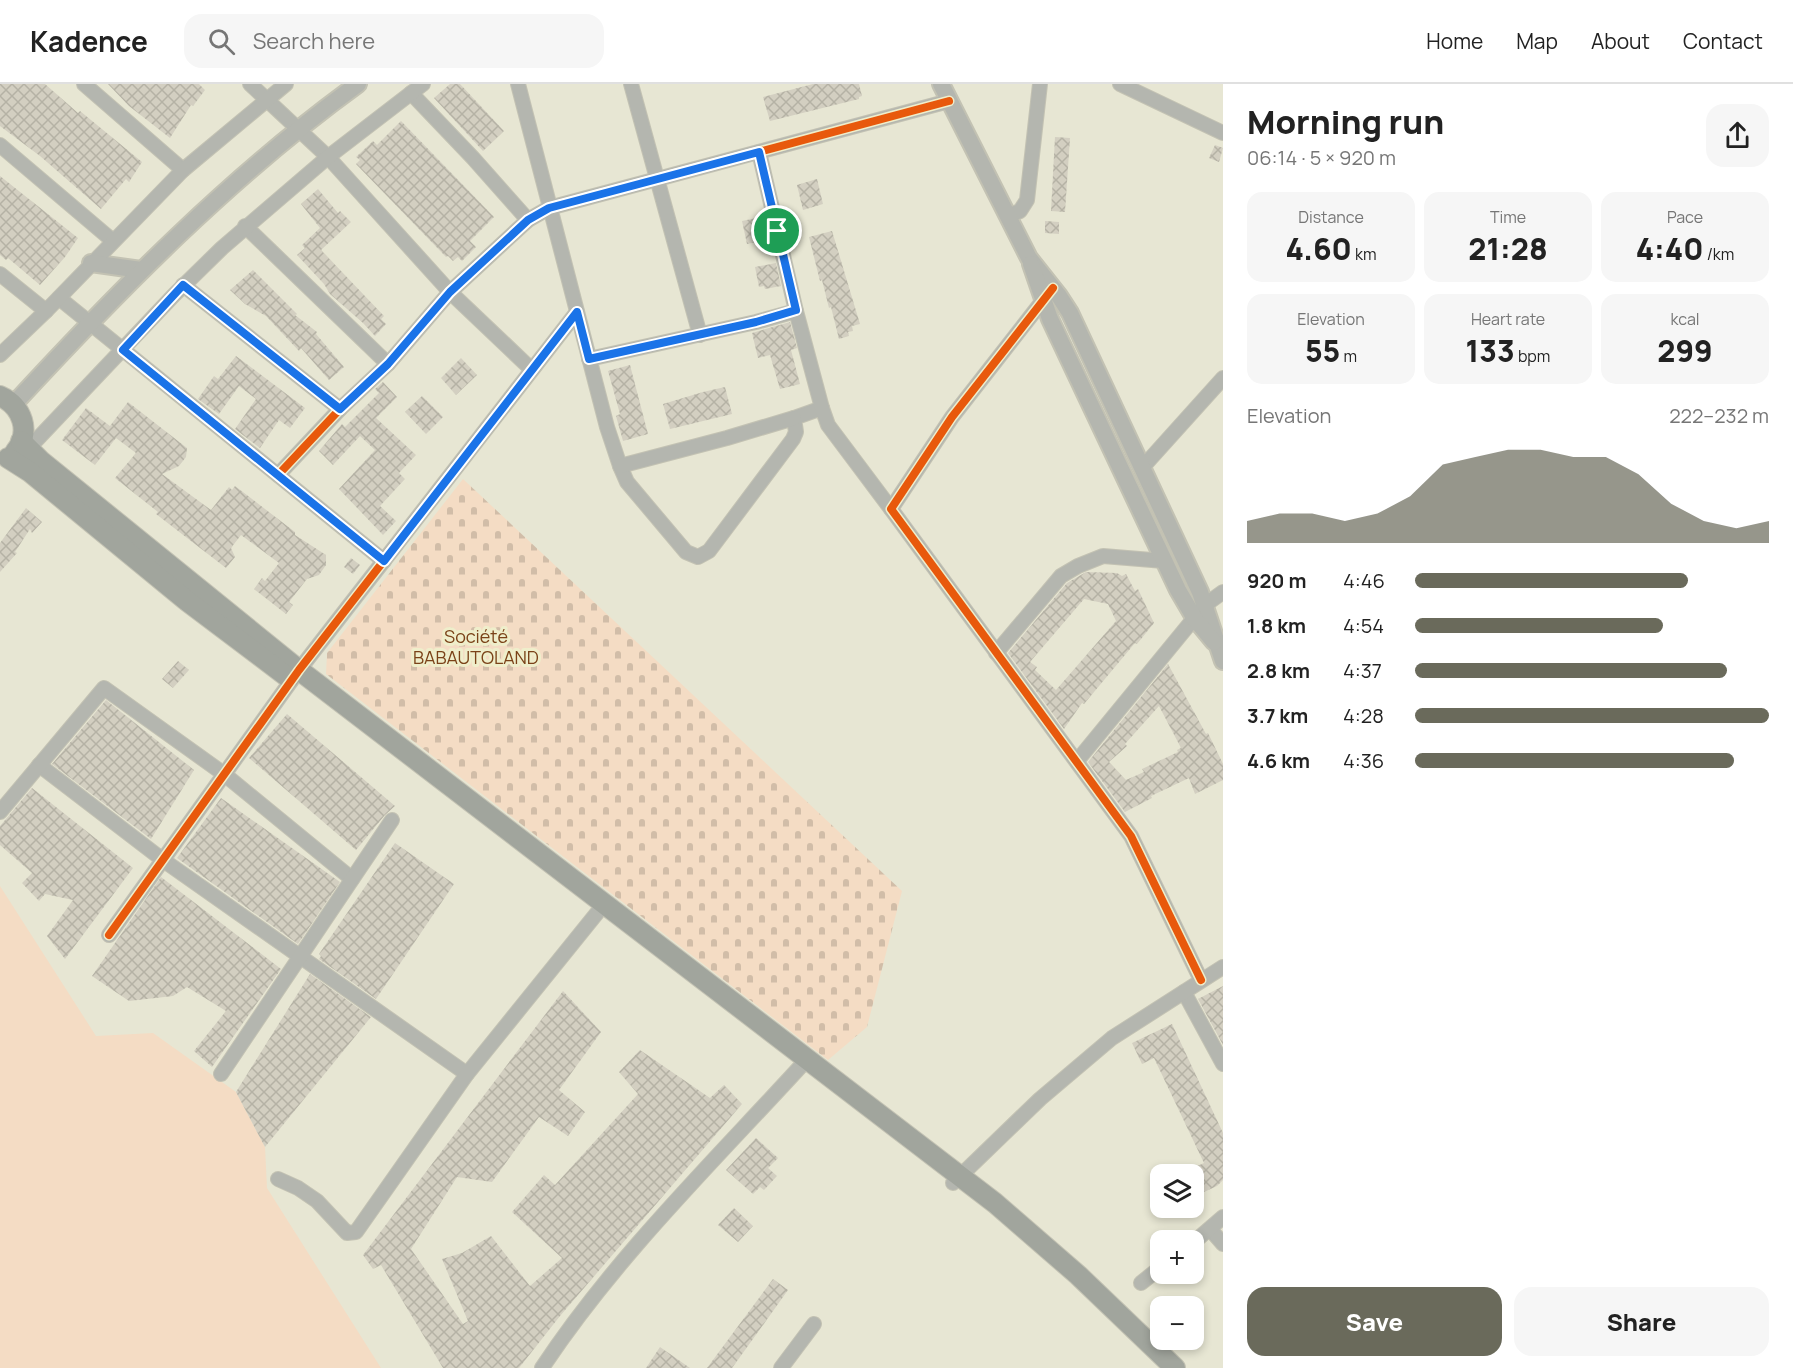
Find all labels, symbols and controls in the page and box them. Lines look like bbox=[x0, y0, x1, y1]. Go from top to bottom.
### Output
search box bbox=[184, 14, 604, 68]
text: Kadence bbox=[30, 22, 148, 60]
icon: search bbox=[205, 25, 238, 58]
text: Search here bbox=[253, 26, 375, 56]
text: Home bbox=[1426, 27, 1483, 55]
text: Map bbox=[1516, 27, 1558, 55]
text: About bbox=[1591, 27, 1650, 55]
text: Contact bbox=[1683, 27, 1763, 55]
text: Morning run bbox=[1247, 99, 1444, 144]
button: share bbox=[1706, 104, 1769, 167]
text: 06:14 · 5 × 920 m bbox=[1247, 144, 1396, 171]
pin bbox=[751, 205, 802, 256]
text: Distance bbox=[1298, 206, 1364, 228]
text: Time bbox=[1490, 206, 1526, 228]
text: Pace bbox=[1667, 206, 1703, 228]
icon: arrive bbox=[760, 214, 793, 247]
text: 4.60 bbox=[1285, 228, 1352, 269]
text: 21:28 bbox=[1468, 228, 1548, 269]
text: 4:40 bbox=[1636, 228, 1703, 269]
text: km bbox=[1352, 243, 1377, 265]
text: /km bbox=[1703, 243, 1734, 265]
text: Elevation bbox=[1297, 308, 1365, 330]
text: Heart rate bbox=[1471, 308, 1545, 330]
text: kcal bbox=[1670, 308, 1700, 330]
text: 55 bbox=[1305, 330, 1340, 371]
text: 133 bbox=[1466, 330, 1515, 371]
text: 299 bbox=[1657, 330, 1713, 371]
text: m bbox=[1340, 345, 1357, 367]
text: bpm bbox=[1515, 345, 1550, 367]
text: Elevation bbox=[1247, 402, 1331, 429]
text: 222–232 m bbox=[1669, 402, 1769, 429]
text: 920 m bbox=[1247, 567, 1306, 594]
text: 4:46 bbox=[1343, 567, 1385, 594]
text: 1.8 km bbox=[1247, 612, 1306, 639]
text: 4:54 bbox=[1343, 612, 1384, 639]
park label: Société BABAUTOLAND bbox=[413, 624, 539, 669]
text: 2.8 km bbox=[1247, 657, 1310, 684]
text: 4:37 bbox=[1343, 657, 1382, 684]
text: 3.7 km bbox=[1247, 702, 1308, 729]
text: 4:28 bbox=[1343, 702, 1384, 729]
text: 4.6 km bbox=[1247, 747, 1310, 774]
text: 4:36 bbox=[1343, 747, 1384, 774]
map controls bbox=[1150, 1164, 1204, 1350]
button: layers bbox=[1150, 1164, 1204, 1218]
button: + bbox=[1150, 1230, 1204, 1284]
button: Save bbox=[1247, 1287, 1502, 1356]
button: Share bbox=[1514, 1287, 1769, 1356]
button: − bbox=[1150, 1296, 1204, 1350]

